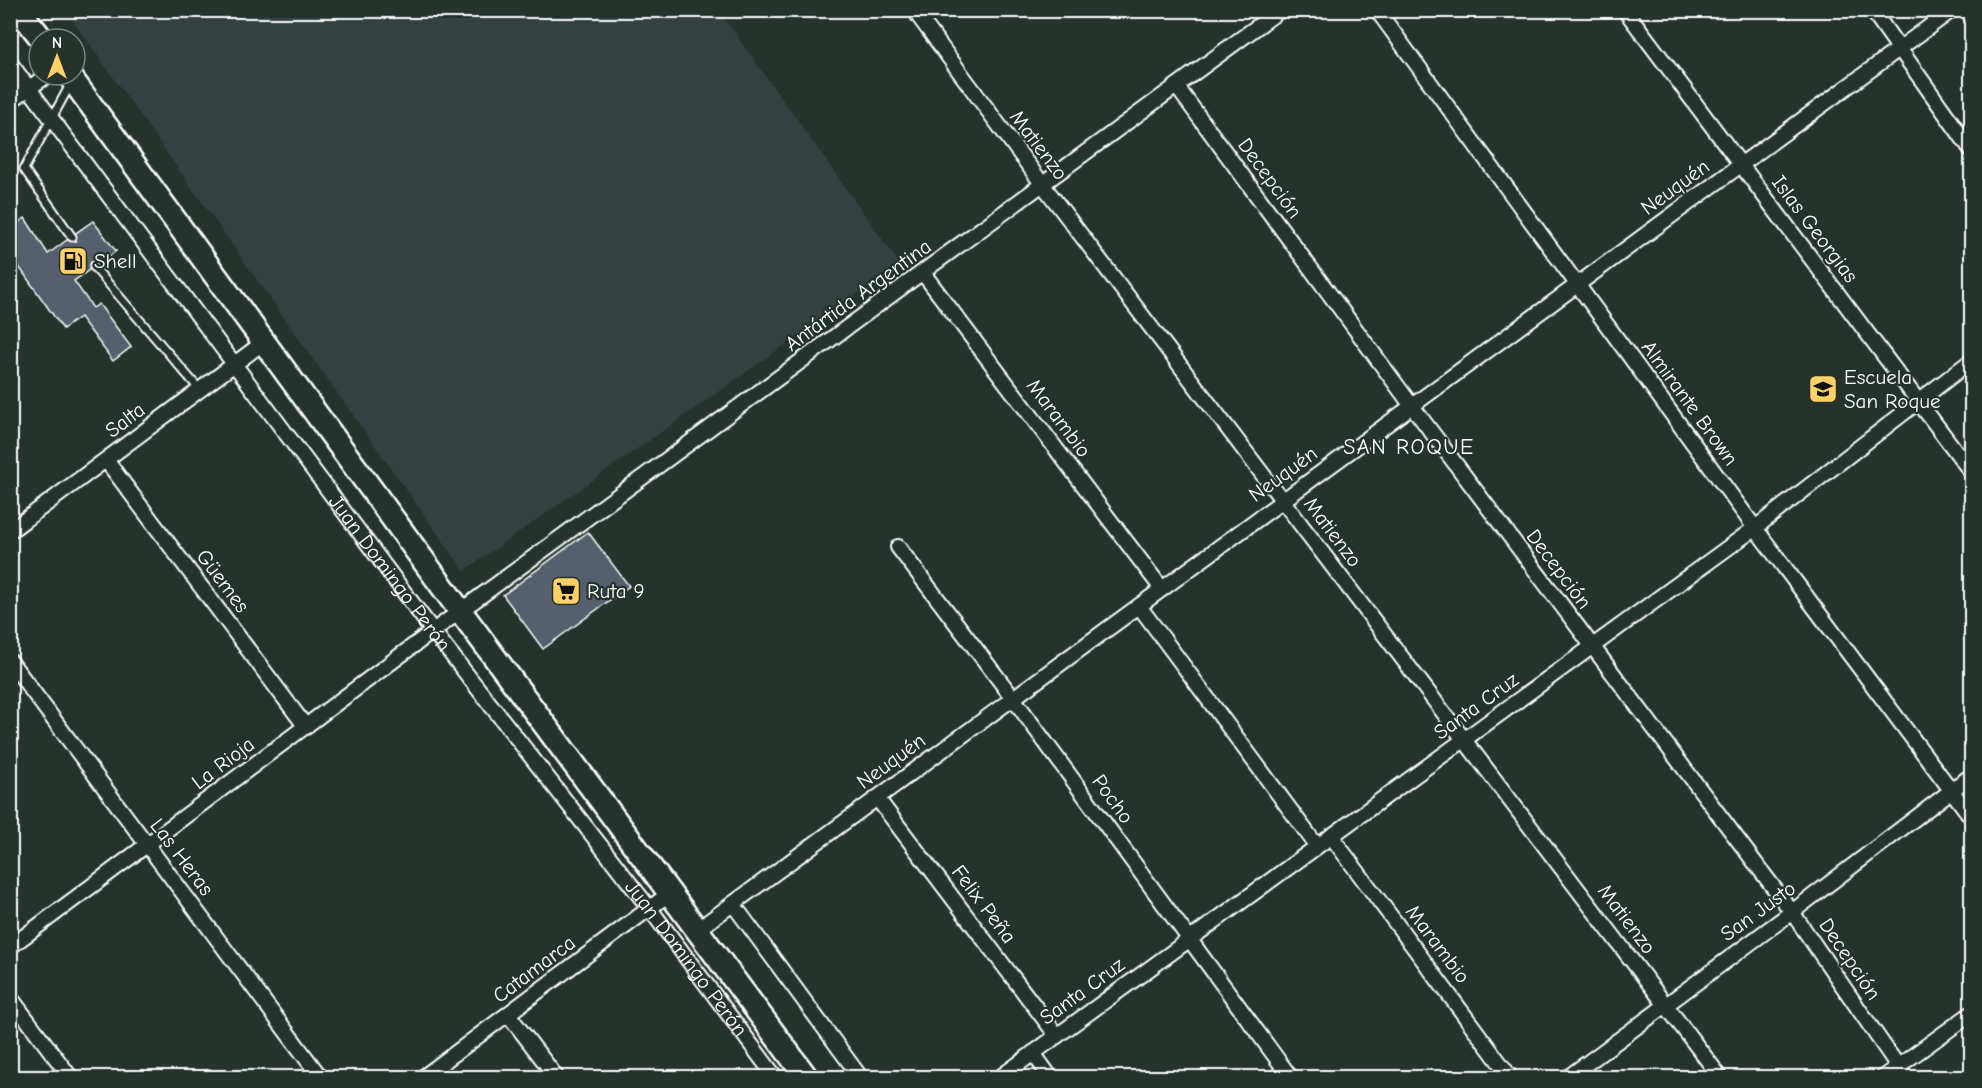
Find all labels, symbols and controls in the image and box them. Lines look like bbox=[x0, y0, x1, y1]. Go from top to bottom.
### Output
north arrow bbox=[27, 27, 87, 87]
text: N bbox=[52, 34, 62, 52]
street label: Matienzo bbox=[1005, 105, 1073, 185]
street label: Decepción bbox=[1233, 133, 1307, 223]
street label: Neuquén bbox=[1636, 154, 1714, 220]
street label: Islas Georgias bbox=[1767, 171, 1863, 287]
street label: Antártida Argentina bbox=[780, 234, 936, 356]
fuel station icon: Shell bbox=[57, 245, 89, 277]
place label: Shell bbox=[94, 249, 137, 273]
street label: Almirante Brown bbox=[1637, 336, 1743, 470]
place label: Escuela San Roque bbox=[1844, 365, 1941, 413]
school or university icon: Escuela San Roque bbox=[1807, 373, 1839, 405]
street label: Marambio bbox=[1022, 374, 1096, 462]
street label: Salta bbox=[101, 397, 149, 443]
district label: SAN ROQUE bbox=[1343, 434, 1475, 460]
street label: Neuquén bbox=[1244, 441, 1322, 507]
street label: Juan Domingo Perón bbox=[324, 490, 456, 656]
street label: Matienzo bbox=[1299, 492, 1367, 572]
street label: Decepción bbox=[1521, 525, 1597, 613]
street label: Güemes bbox=[191, 545, 255, 617]
supermarket icon: Ruta 9 bbox=[550, 575, 582, 607]
place label: Ruta 9 bbox=[587, 579, 645, 603]
street label: Santa Cruz bbox=[1429, 667, 1523, 745]
street label: Neuquén bbox=[852, 728, 930, 794]
street label: La Rioja bbox=[187, 732, 259, 794]
street label: Pocho bbox=[1087, 770, 1139, 828]
street label: Las Heras bbox=[145, 814, 219, 900]
street label: Felix Peña bbox=[947, 860, 1021, 948]
street label: Juan Domingo Perón bbox=[620, 875, 753, 1041]
street label: San Justo bbox=[1716, 876, 1800, 946]
street label: Matienzo bbox=[1593, 879, 1661, 959]
street label: Marambio bbox=[1401, 900, 1475, 988]
street label: Decepción bbox=[1814, 914, 1886, 1004]
street label: Catamarca bbox=[488, 930, 580, 1008]
street label: Santa Cruz bbox=[1035, 952, 1129, 1030]

